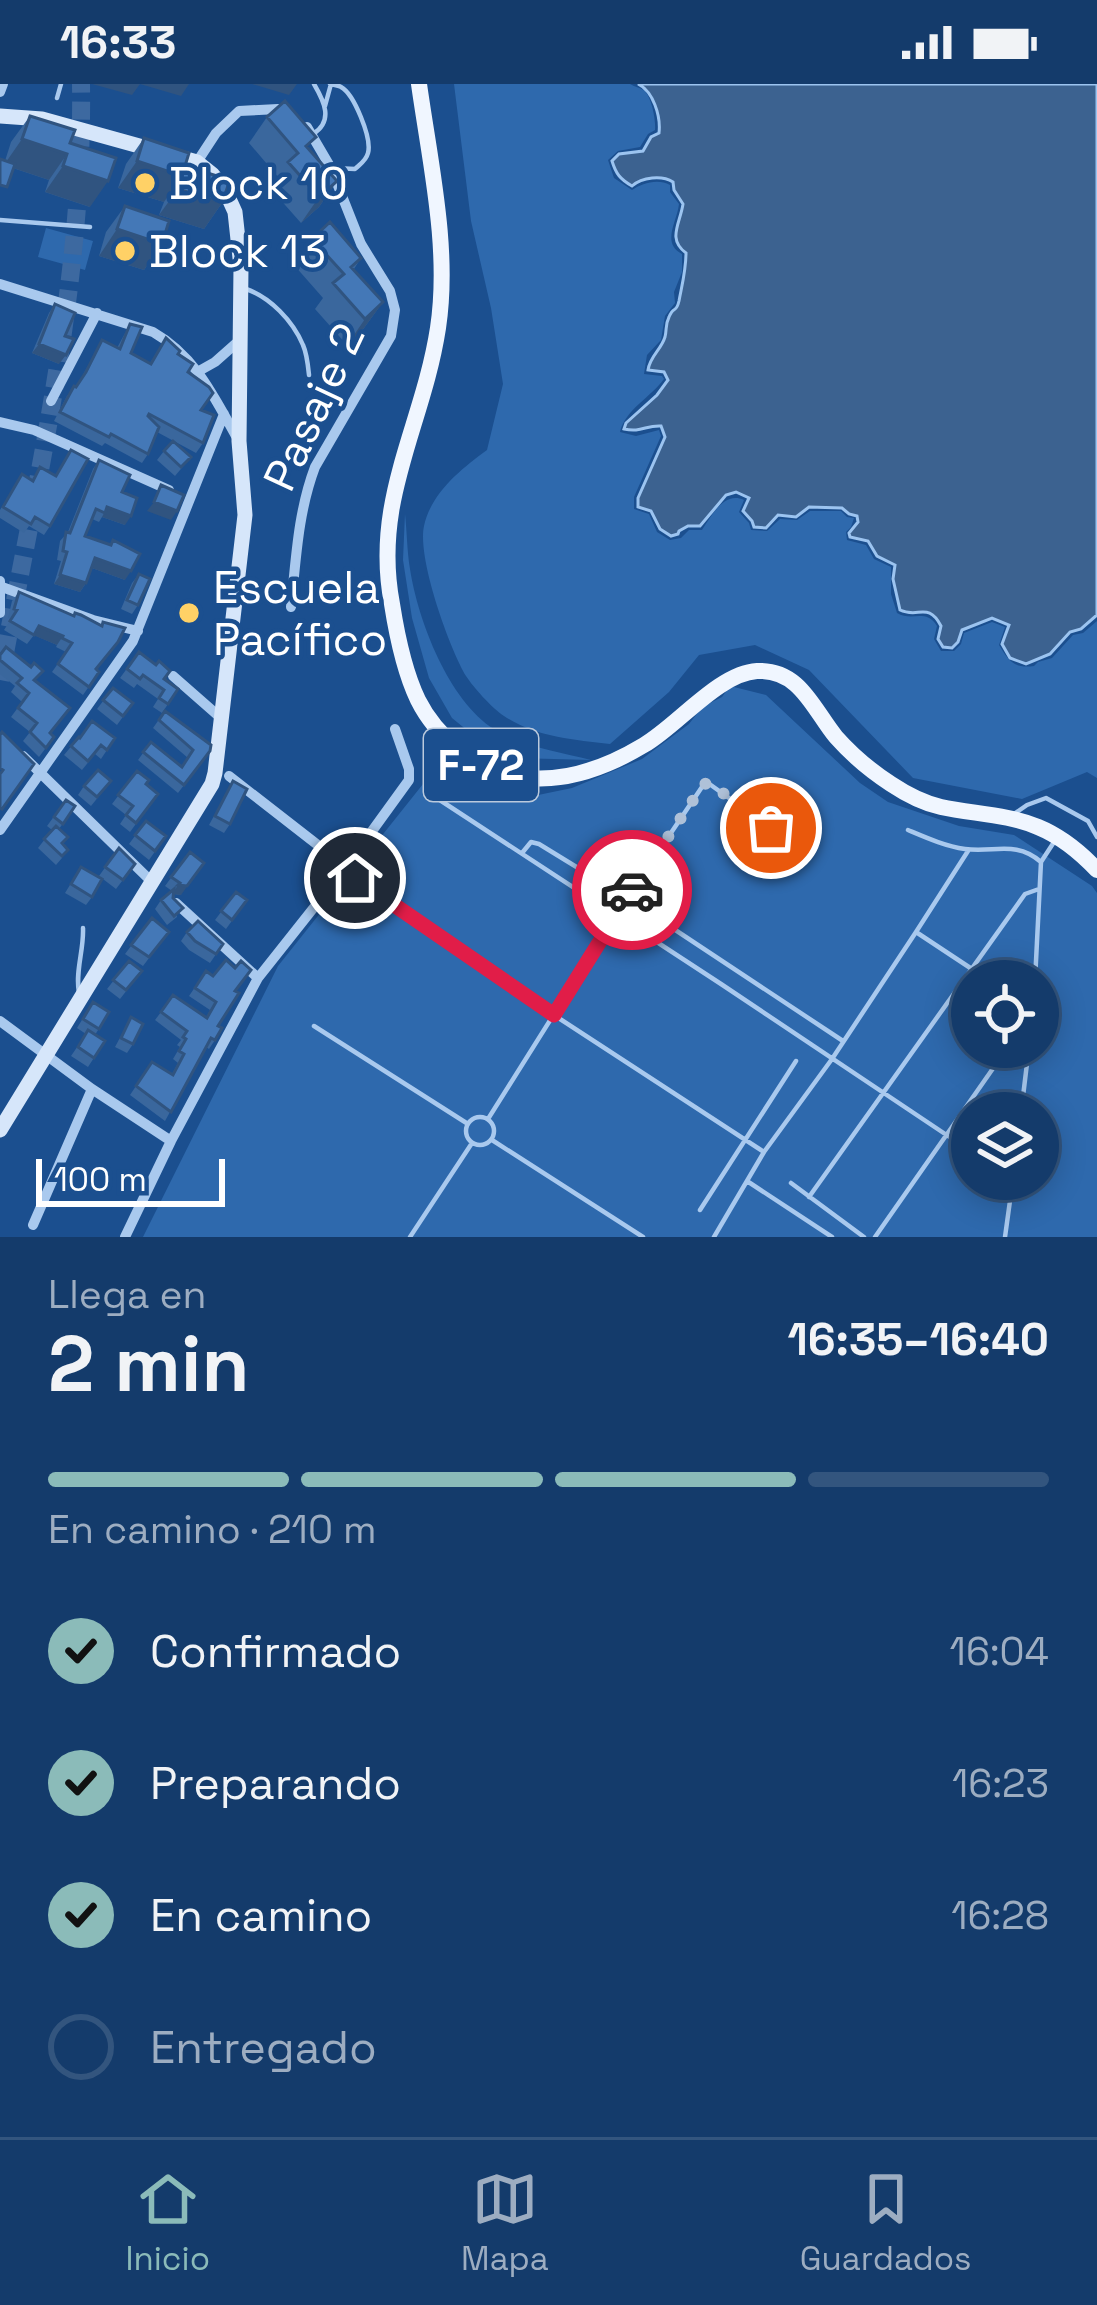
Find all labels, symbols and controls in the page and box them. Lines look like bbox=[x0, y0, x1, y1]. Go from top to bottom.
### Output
text: 16:33 bbox=[60, 14, 176, 71]
place label: Block 10 bbox=[169, 155, 348, 212]
marker: Block 10 bbox=[132, 170, 158, 196]
place label: Block 13 bbox=[149, 223, 326, 280]
marker: Block 13 bbox=[112, 238, 138, 264]
street label: Pasaje 2 bbox=[251, 314, 377, 500]
place label: Escuela Pacífico bbox=[213, 559, 387, 668]
marker: Escuela Pacífico bbox=[176, 600, 202, 626]
road number: F-72 bbox=[424, 729, 538, 801]
pin bbox=[720, 777, 822, 879]
icon: bag bbox=[738, 795, 804, 861]
pin bbox=[304, 827, 406, 929]
courier bbox=[572, 830, 692, 950]
icon: home bbox=[322, 845, 388, 911]
icon: car bbox=[599, 857, 665, 923]
map controls bbox=[951, 960, 1059, 1200]
button: locate bbox=[951, 960, 1059, 1068]
button: layers bbox=[951, 1092, 1059, 1200]
scale bar bbox=[36, 1153, 225, 1206]
text: 100 m bbox=[54, 1159, 147, 1201]
text: Llega en bbox=[48, 1270, 206, 1319]
text: 16:35–16:40 bbox=[787, 1311, 1049, 1368]
text: 2 min bbox=[48, 1314, 250, 1414]
text: En camino · 210 m bbox=[48, 1505, 376, 1554]
icon: check bbox=[48, 1618, 114, 1684]
text: Confirmado bbox=[150, 1623, 401, 1680]
text: 16:04 bbox=[950, 1627, 1049, 1676]
icon: check bbox=[48, 1750, 114, 1816]
text: Preparando bbox=[150, 1755, 401, 1812]
text: 16:23 bbox=[952, 1759, 1049, 1808]
icon: check bbox=[48, 1882, 114, 1948]
text: En camino bbox=[150, 1887, 372, 1944]
text: 16:28 bbox=[951, 1891, 1049, 1940]
text: Entregado bbox=[150, 2019, 377, 2076]
tab: Inicio bbox=[126, 2166, 210, 2280]
tab: Mapa bbox=[461, 2166, 549, 2280]
tab: Guardados bbox=[800, 2166, 971, 2280]

